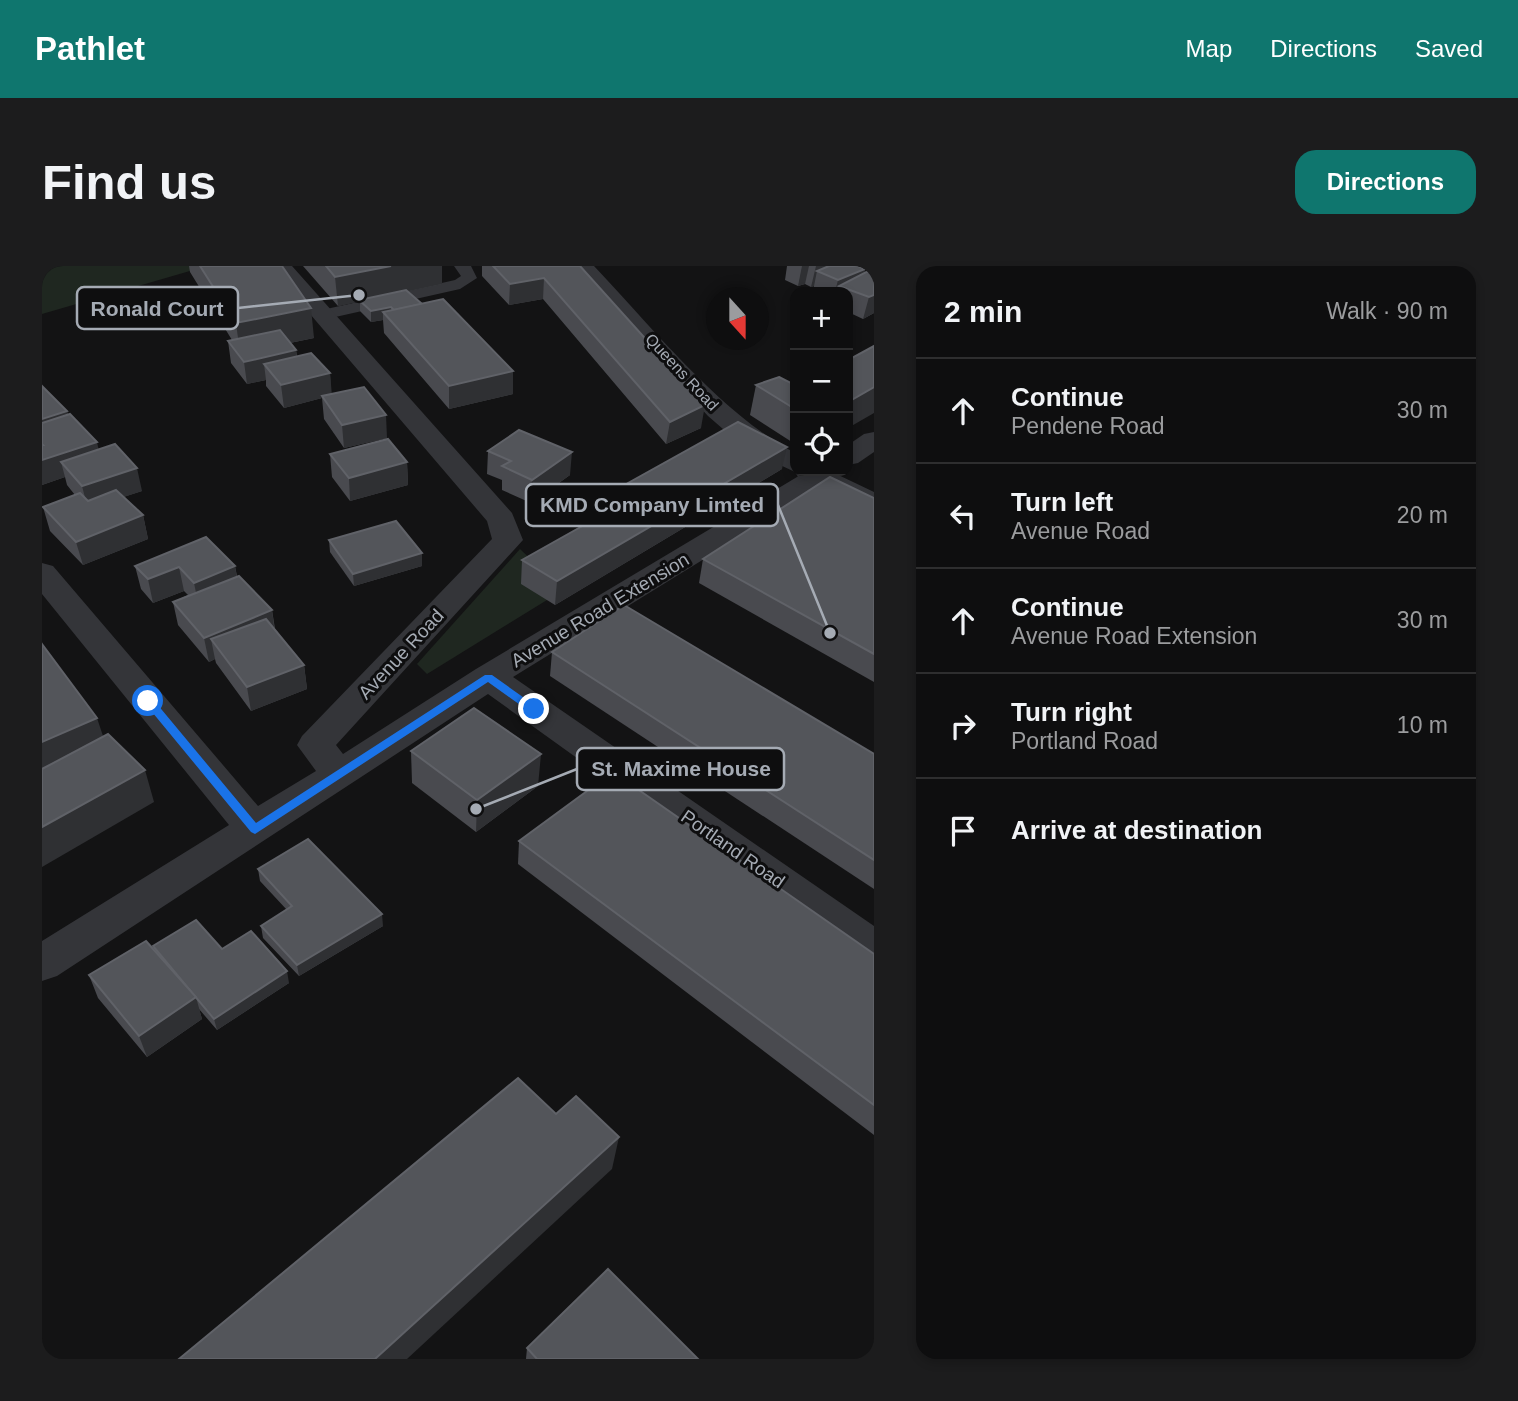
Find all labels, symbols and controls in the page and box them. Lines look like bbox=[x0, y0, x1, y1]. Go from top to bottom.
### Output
text: Pathlet bbox=[35, 30, 145, 67]
text: Map bbox=[1186, 35, 1232, 62]
text: Directions bbox=[1270, 35, 1377, 62]
text: Saved bbox=[1415, 35, 1483, 62]
button: Directions bbox=[1295, 150, 1476, 214]
text: Find us bbox=[42, 155, 216, 209]
callout: Ronald Court bbox=[77, 287, 238, 329]
north arrow bbox=[706, 287, 769, 350]
map controls bbox=[790, 287, 853, 476]
button: + bbox=[790, 287, 853, 350]
text: 2 min bbox=[944, 295, 1022, 328]
text: Ronald Court bbox=[91, 297, 223, 320]
text: Walk · 90 m bbox=[1326, 298, 1448, 324]
street label: Queens Road bbox=[642, 330, 722, 414]
button: − bbox=[790, 350, 853, 413]
text: Continue bbox=[1011, 382, 1124, 412]
icon: ahead bbox=[944, 392, 982, 430]
text: 30 m bbox=[1397, 397, 1448, 423]
button: locate bbox=[790, 413, 853, 476]
text: Pendene Road bbox=[1011, 413, 1164, 439]
callout: KMD Company Limted bbox=[526, 484, 778, 526]
text: Turn left bbox=[1011, 487, 1113, 517]
text: KMD Company Limted bbox=[540, 493, 764, 516]
icon: left bbox=[944, 497, 982, 535]
text: 20 m bbox=[1397, 502, 1448, 528]
text: Avenue Road bbox=[1011, 518, 1150, 544]
street label: Avenue Road Extension bbox=[507, 549, 693, 671]
text: Continue bbox=[1011, 592, 1124, 622]
icon: ahead bbox=[944, 602, 982, 640]
street label: Avenue Road bbox=[354, 605, 448, 703]
text: 30 m bbox=[1397, 607, 1448, 633]
text: Avenue Road Extension bbox=[1011, 623, 1257, 649]
route start bbox=[132, 685, 163, 716]
route end bbox=[518, 693, 549, 724]
text: Turn right bbox=[1011, 697, 1132, 727]
icon: right bbox=[944, 707, 982, 745]
text: 10 m bbox=[1397, 712, 1448, 738]
text: Portland Road bbox=[1011, 728, 1158, 754]
callout: St. Maxime House bbox=[577, 748, 784, 790]
text: St. Maxime House bbox=[591, 757, 771, 780]
street label: Portland Road bbox=[677, 806, 789, 892]
icon: arrive bbox=[944, 812, 982, 850]
text: Arrive at destination bbox=[1011, 815, 1262, 845]

